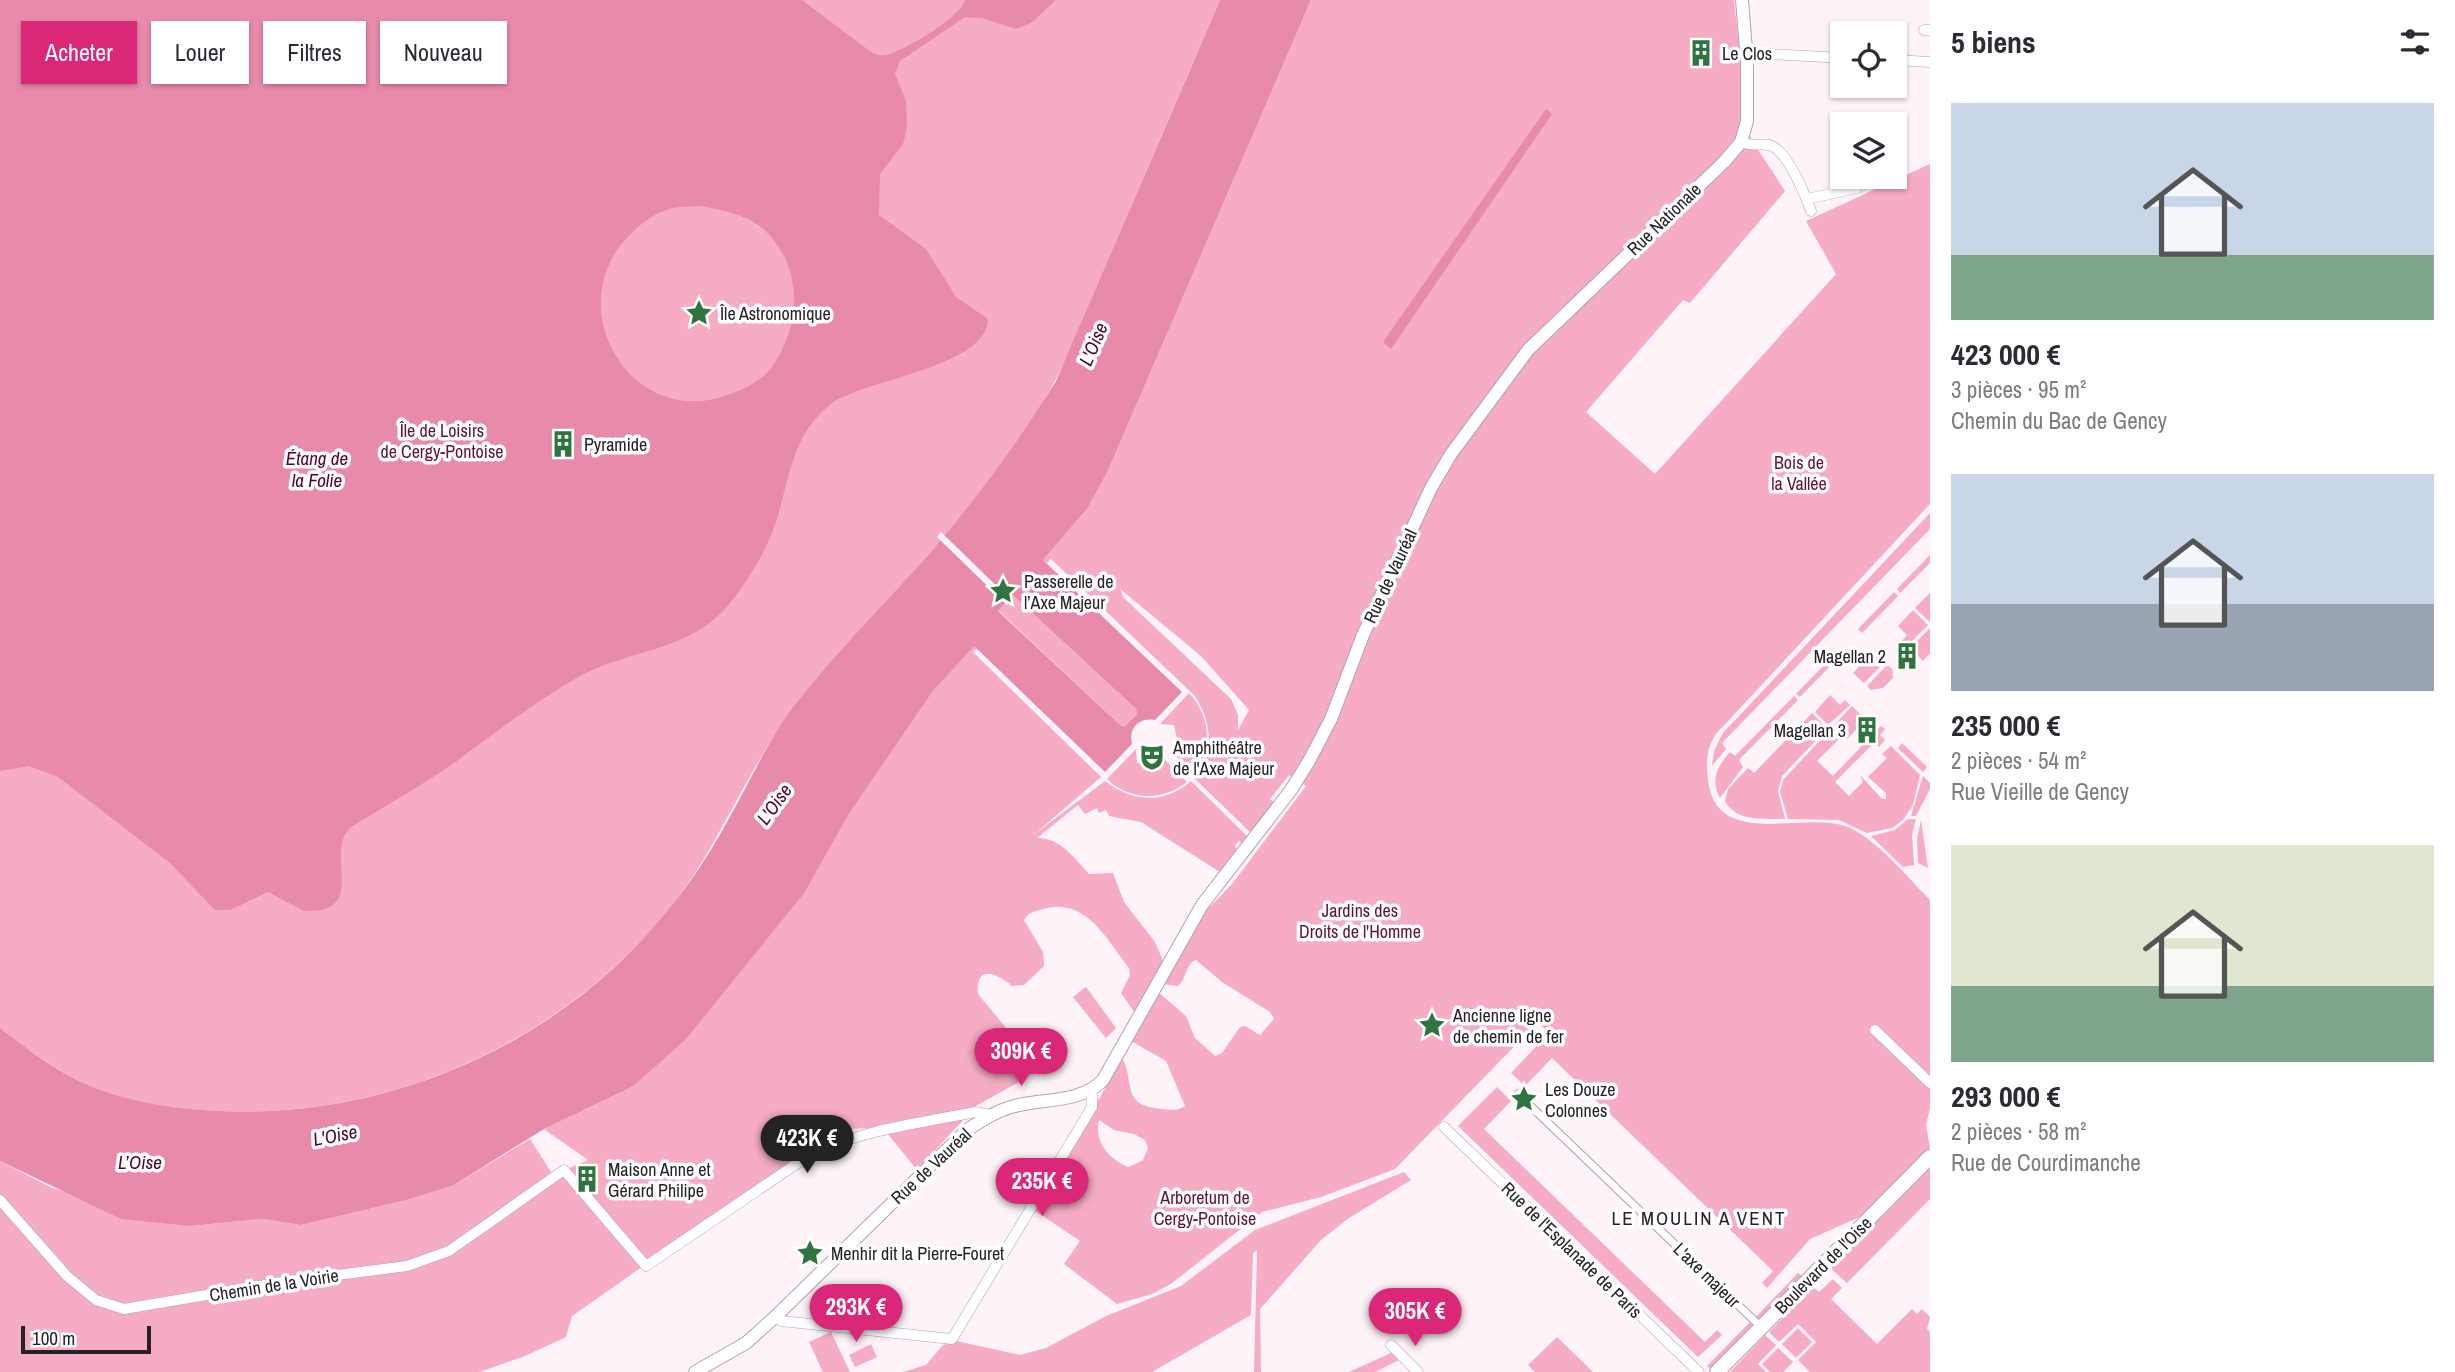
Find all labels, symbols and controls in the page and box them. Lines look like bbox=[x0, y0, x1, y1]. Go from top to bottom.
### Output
chip: Acheter bbox=[21, 21, 137, 84]
chip: Louer bbox=[151, 21, 249, 84]
chip: Filtres bbox=[263, 21, 366, 84]
chip: Nouveau bbox=[380, 21, 507, 84]
map controls bbox=[1830, 21, 1907, 189]
button: locate bbox=[1830, 21, 1907, 98]
text: 5 biens bbox=[1951, 22, 2036, 62]
icon: filters bbox=[2396, 23, 2434, 61]
building icon: Le Clos bbox=[1686, 38, 1716, 68]
place label: Le Clos bbox=[1722, 41, 1772, 66]
button: layers bbox=[1830, 112, 1907, 189]
icon: home bbox=[2130, 149, 2256, 275]
street label: Rue Nationale bbox=[1621, 177, 1707, 261]
place icon: Île Astronomique bbox=[684, 298, 714, 328]
place label: Île Astronomique bbox=[719, 301, 831, 326]
water label: L'Oise bbox=[1072, 318, 1114, 370]
text: 423 000 € bbox=[1951, 334, 2060, 374]
text: 3 pièces · 95 m² bbox=[1951, 374, 2086, 405]
text: Chemin du Bac de Gency bbox=[1951, 405, 2167, 436]
park label: Île de Loisirs de Cergy-Pontoise bbox=[380, 418, 504, 464]
building icon: Pyramide bbox=[548, 429, 578, 459]
place label: Pyramide bbox=[584, 432, 647, 457]
water label: Étang de la Folie bbox=[286, 445, 348, 493]
park label: Bois de la Vallée bbox=[1771, 450, 1827, 496]
icon: home bbox=[2130, 520, 2256, 646]
street label: Rue de Vauréal bbox=[1357, 525, 1423, 627]
place label: Passerelle de l’Axe Majeur bbox=[1024, 569, 1113, 615]
place icon: Passerelle de l’Axe Majeur bbox=[988, 576, 1018, 606]
building icon: Magellan 2 bbox=[1892, 641, 1922, 671]
place label: Magellan 2 bbox=[1814, 644, 1886, 669]
text: 235 000 € bbox=[1951, 705, 2060, 745]
building icon: Magellan 3 bbox=[1852, 715, 1882, 745]
place label: Magellan 3 bbox=[1774, 718, 1846, 743]
place label: Amphithéâtre de l'Axe Majeur bbox=[1172, 735, 1274, 781]
theatre icon: Amphithéâtre de l'Axe Majeur bbox=[1137, 742, 1167, 772]
text: 2 pièces · 54 m² bbox=[1951, 745, 2086, 776]
text: Rue Vieille de Gency bbox=[1951, 776, 2129, 807]
water label: L'Oise bbox=[750, 778, 798, 830]
icon: home bbox=[2130, 891, 2256, 1017]
park label: Jardins des Droits de l'Homme bbox=[1299, 898, 1421, 944]
place label: Ancienne ligne de chemin de fer bbox=[1452, 1003, 1564, 1049]
place icon: Ancienne ligne de chemin de fer bbox=[1417, 1010, 1447, 1040]
pin: 309K € bbox=[964, 1028, 1078, 1088]
text: 309K € bbox=[991, 1035, 1051, 1066]
text: 293 000 € bbox=[1951, 1076, 2060, 1116]
place label: Les Douze Colonnes bbox=[1545, 1077, 1616, 1123]
place icon: Les Douze Colonnes bbox=[1509, 1084, 1539, 1114]
pin: 423K € bbox=[750, 1116, 864, 1175]
text: 2 pièces · 58 m² bbox=[1951, 1116, 2086, 1147]
water label: L'Oise bbox=[311, 1118, 359, 1152]
text: 423K € bbox=[777, 1122, 837, 1153]
street label: Rue de Vauréal bbox=[885, 1122, 977, 1210]
text: Rue de Courdimanche bbox=[1951, 1147, 2141, 1178]
water label: L’Oise bbox=[118, 1149, 162, 1175]
place label: Maison Anne et Gérard Philipe bbox=[608, 1157, 711, 1203]
pin: 235K € bbox=[985, 1158, 1099, 1218]
building icon: Maison Anne et Gérard Philipe bbox=[572, 1164, 602, 1194]
text: 235K € bbox=[1012, 1165, 1072, 1196]
street label: Rue de l'Esplanade de Paris bbox=[1496, 1176, 1648, 1324]
park label: Arboretum de Cergy‐Pontoise bbox=[1154, 1185, 1256, 1231]
district label: LE MOULIN A VENT bbox=[1612, 1205, 1786, 1231]
street label: Boulevard de l'Oise bbox=[1769, 1211, 1877, 1319]
street label: L'axe majeur bbox=[1668, 1237, 1746, 1313]
place icon: Menhir dit la Pierre-Fouret bbox=[795, 1238, 825, 1268]
place label: Menhir dit la Pierre-Fouret bbox=[831, 1241, 1004, 1266]
street label: Chemin de la Voirie bbox=[208, 1262, 340, 1308]
pin: 293K € bbox=[799, 1284, 913, 1344]
pin: 305K € bbox=[1358, 1288, 1472, 1348]
text: 293K € bbox=[826, 1291, 886, 1322]
text: 305K € bbox=[1385, 1295, 1445, 1326]
scale bar bbox=[21, 1323, 150, 1355]
text: 100 m bbox=[32, 1325, 75, 1351]

